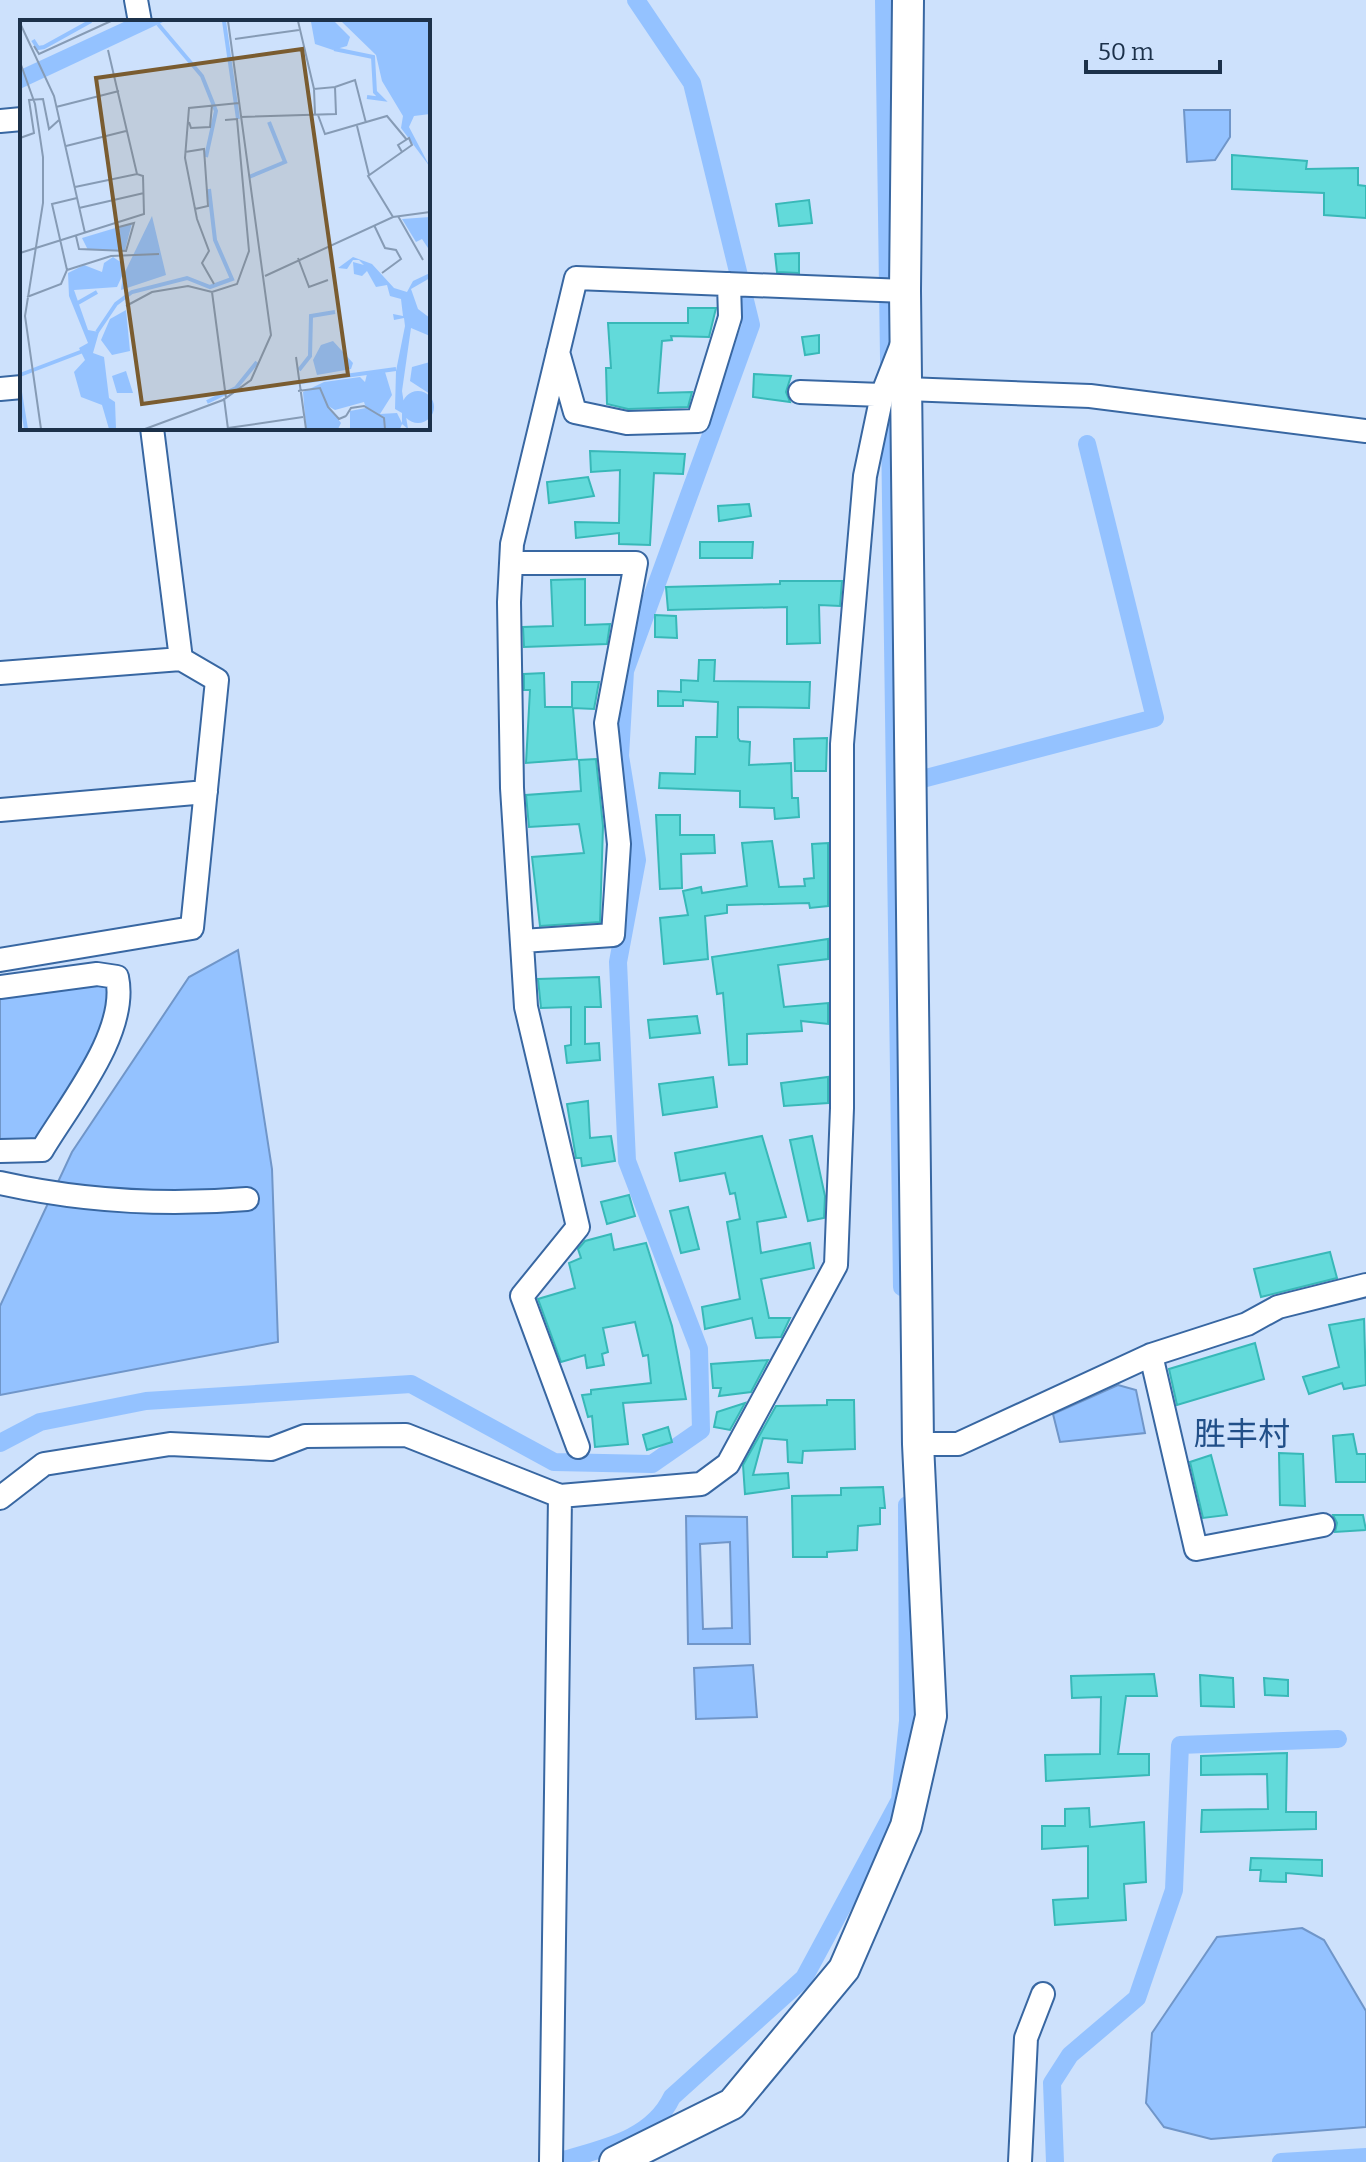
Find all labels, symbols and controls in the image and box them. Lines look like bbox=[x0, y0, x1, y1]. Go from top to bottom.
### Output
inset map bbox=[20, 20, 430, 430]
scale bar bbox=[1086, 24, 1220, 74]
text: 50 m bbox=[1098, 38, 1154, 66]
district label: 胜丰村 bbox=[1194, 1415, 1290, 1453]

